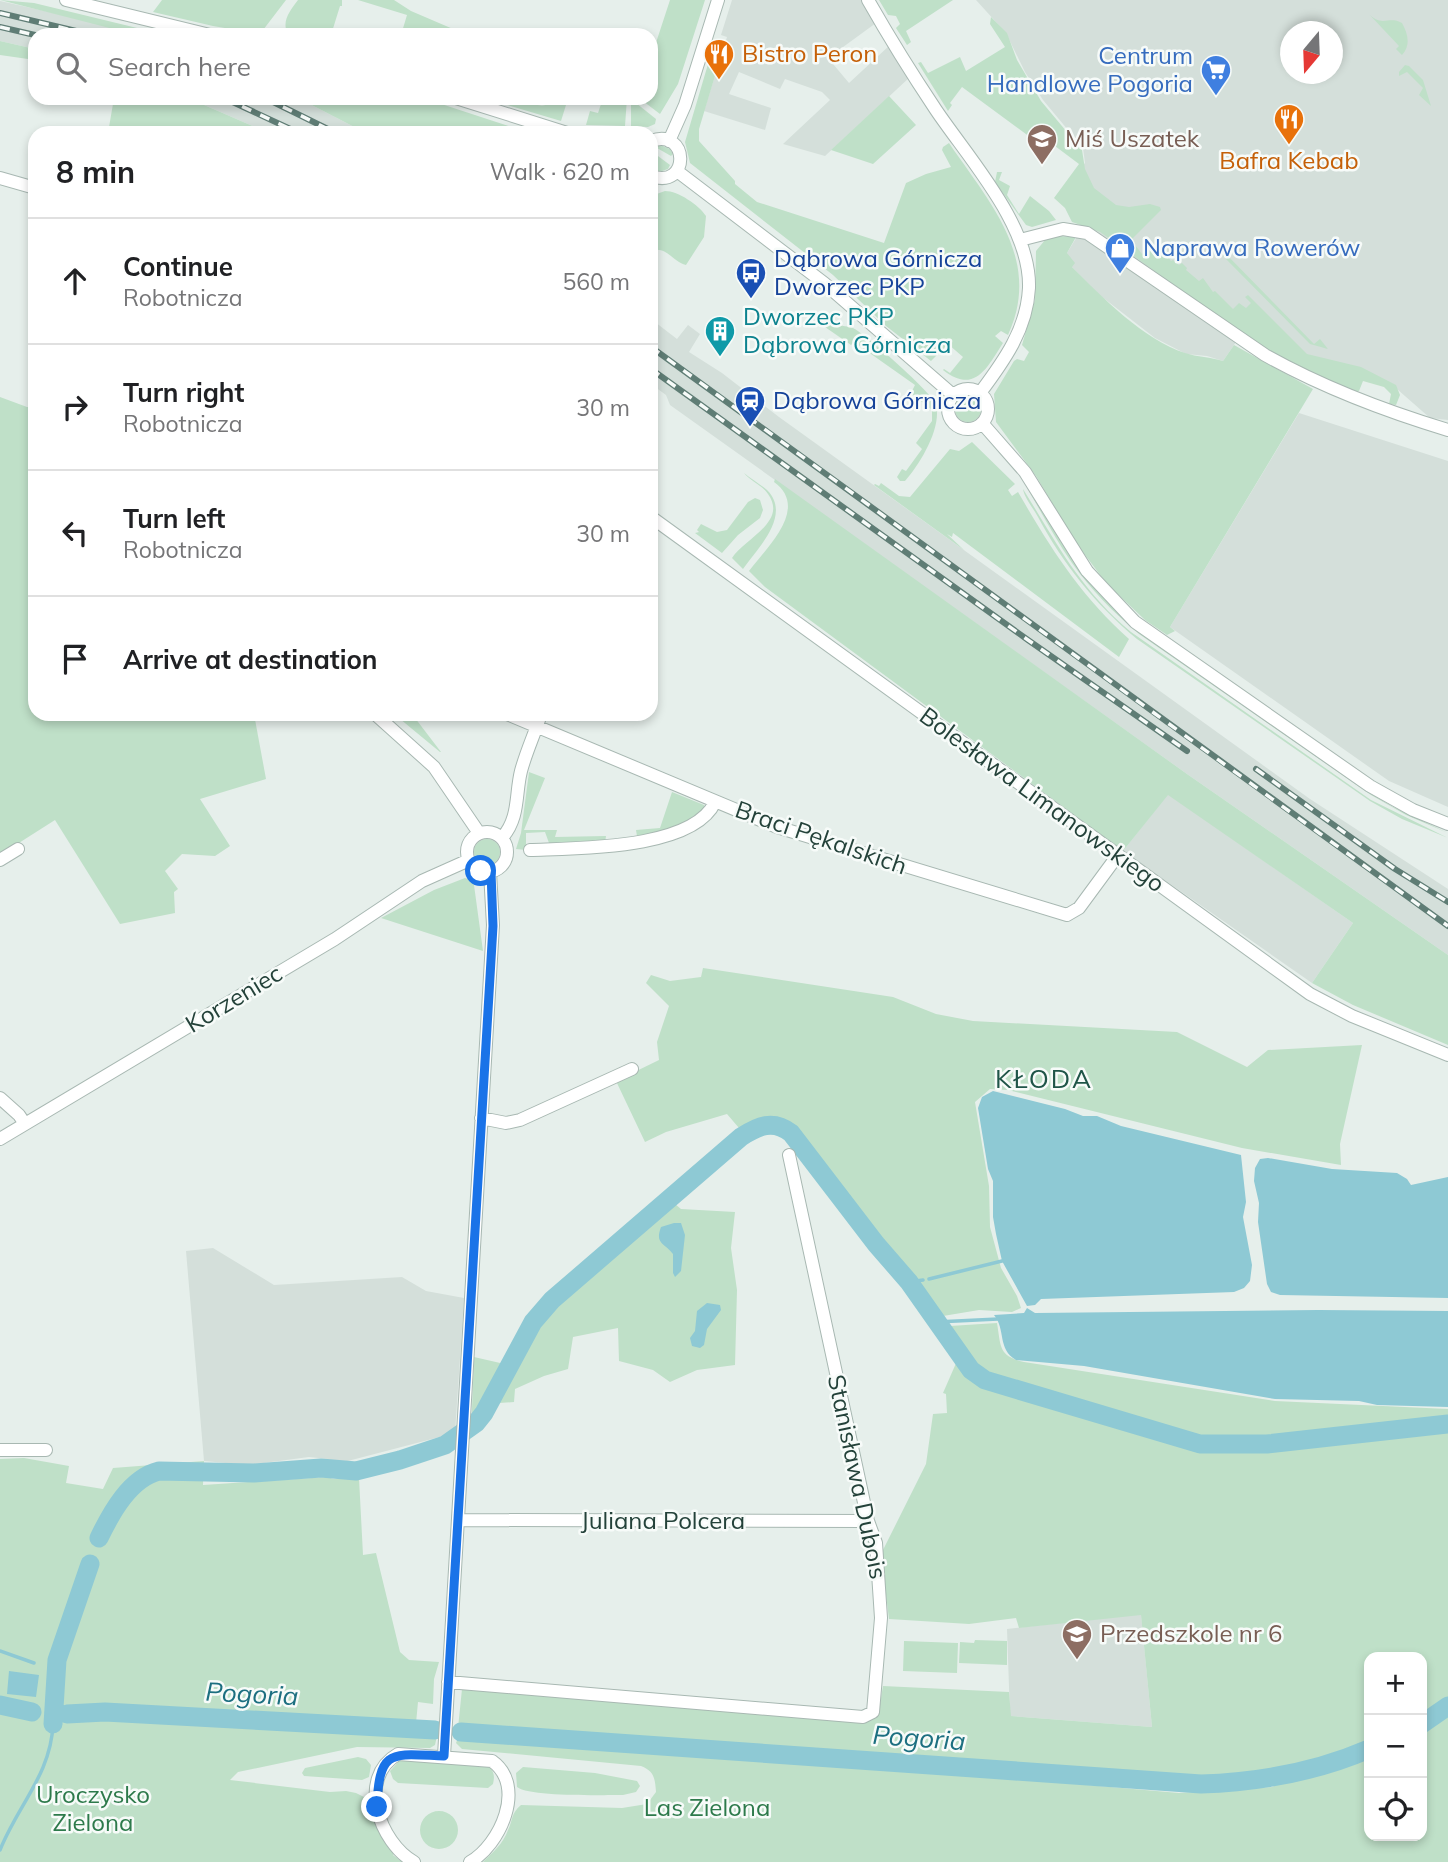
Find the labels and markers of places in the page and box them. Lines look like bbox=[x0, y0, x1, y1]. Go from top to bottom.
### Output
restaurant icon: Bistro Peron bbox=[702, 37, 736, 81]
place label: Bistro Peron bbox=[742, 38, 877, 68]
place label: Centrum Handlowe Pogoria bbox=[987, 40, 1193, 98]
supermarket icon: Centrum Handlowe Pogoria bbox=[1199, 53, 1233, 97]
restaurant icon: Bafra Kebab bbox=[1272, 102, 1306, 146]
school or university icon: Miś Uszatek bbox=[1025, 122, 1059, 166]
place label: Miś Uszatek bbox=[1065, 123, 1200, 153]
place label: Bafra Kebab bbox=[1219, 145, 1359, 175]
shop icon: Naprawa Rowerów bbox=[1103, 231, 1137, 275]
place label: Naprawa Rowerów bbox=[1143, 232, 1361, 262]
place label: Dąbrowa Górnicza Dworzec PKP bbox=[774, 243, 982, 301]
bus stop icon: Dąbrowa Górnicza Dworzec PKP bbox=[734, 256, 768, 300]
place label: Dworzec PKP Dąbrowa Górnicza bbox=[743, 301, 951, 359]
building icon: Dworzec PKP Dąbrowa Górnicza bbox=[703, 314, 737, 358]
station icon: Dąbrowa Górnicza bbox=[733, 384, 767, 428]
place label: Dąbrowa Górnicza bbox=[773, 385, 981, 415]
school or university icon: Przedszkole nr 6 bbox=[1060, 1617, 1094, 1661]
place label: Przedszkole nr 6 bbox=[1100, 1618, 1282, 1648]

